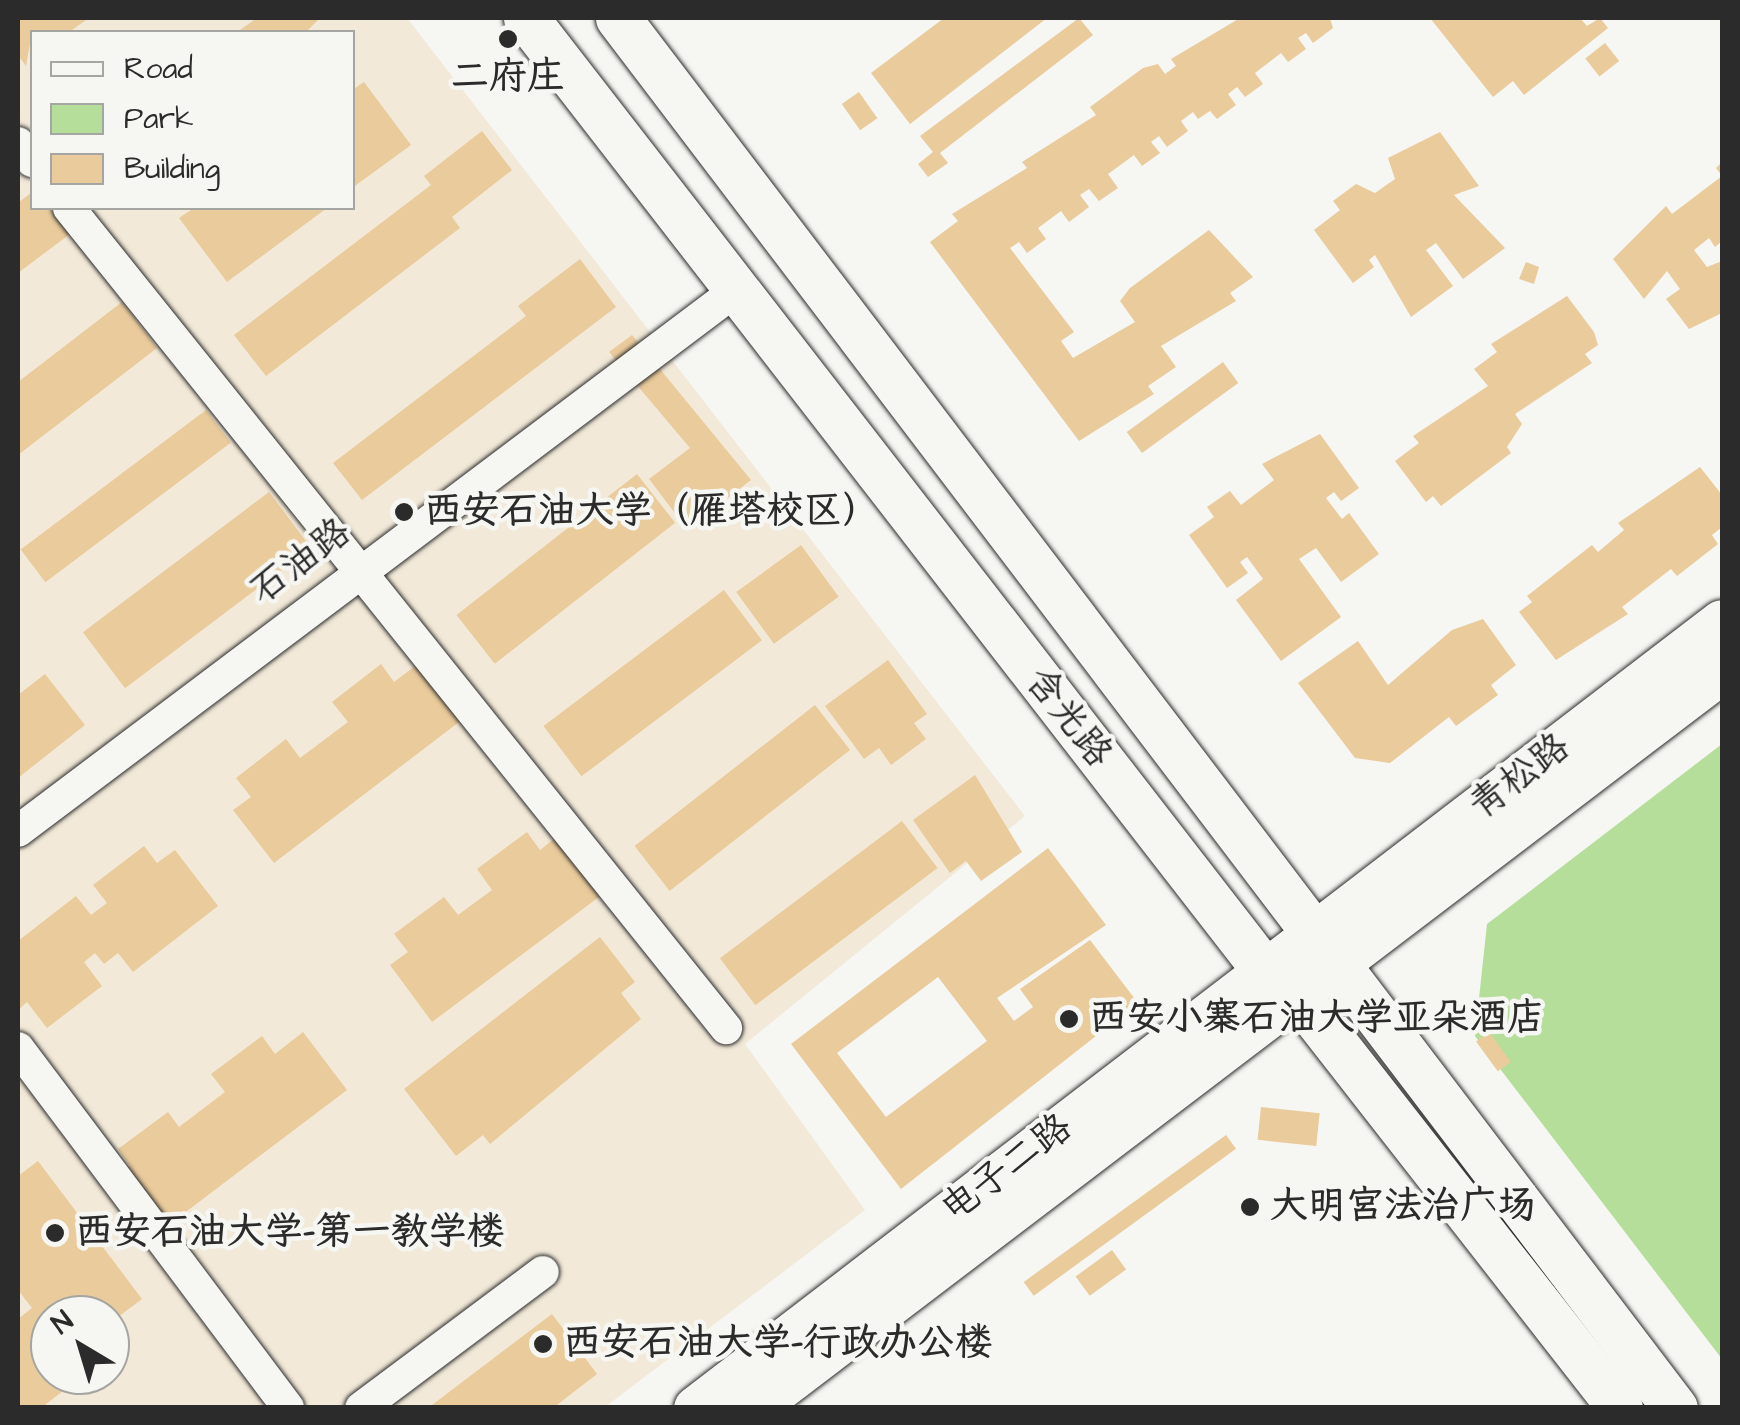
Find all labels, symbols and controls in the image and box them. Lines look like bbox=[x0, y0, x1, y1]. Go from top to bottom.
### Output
marker: 二府庄 bbox=[497, 28, 519, 50]
legend bbox=[30, 30, 355, 210]
text: Road bbox=[124, 48, 193, 90]
place label: 二府庄 bbox=[451, 55, 565, 101]
text: Park bbox=[124, 98, 193, 140]
text: Building bbox=[124, 148, 220, 190]
place label: 西安石油大学（雁塔校区） bbox=[424, 489, 880, 535]
marker: 西安石油大学（雁塔校区） bbox=[393, 501, 415, 523]
street label: 石油路 bbox=[242, 509, 360, 615]
street label: 含光路 bbox=[1015, 659, 1121, 777]
street label: 青松路 bbox=[1461, 724, 1579, 830]
place label: 西安小寨石油大学亚朵酒店 bbox=[1089, 996, 1545, 1042]
marker: 西安小寨石油大学亚朵酒店 bbox=[1058, 1008, 1080, 1030]
street label: 电子二路 bbox=[933, 1105, 1081, 1233]
place label: 大明宫法治广场 bbox=[1270, 1184, 1536, 1230]
marker: 大明宫法治广场 bbox=[1239, 1196, 1261, 1218]
place label: 西安石油大学-第一教学楼 bbox=[75, 1210, 505, 1256]
marker: 西安石油大学-第一教学楼 bbox=[44, 1222, 66, 1244]
north arrow bbox=[30, 1295, 130, 1395]
text: N bbox=[44, 1302, 81, 1343]
place label: 西安石油大学-行政办公楼 bbox=[563, 1321, 993, 1367]
marker: 西安石油大学-行政办公楼 bbox=[532, 1333, 554, 1355]

